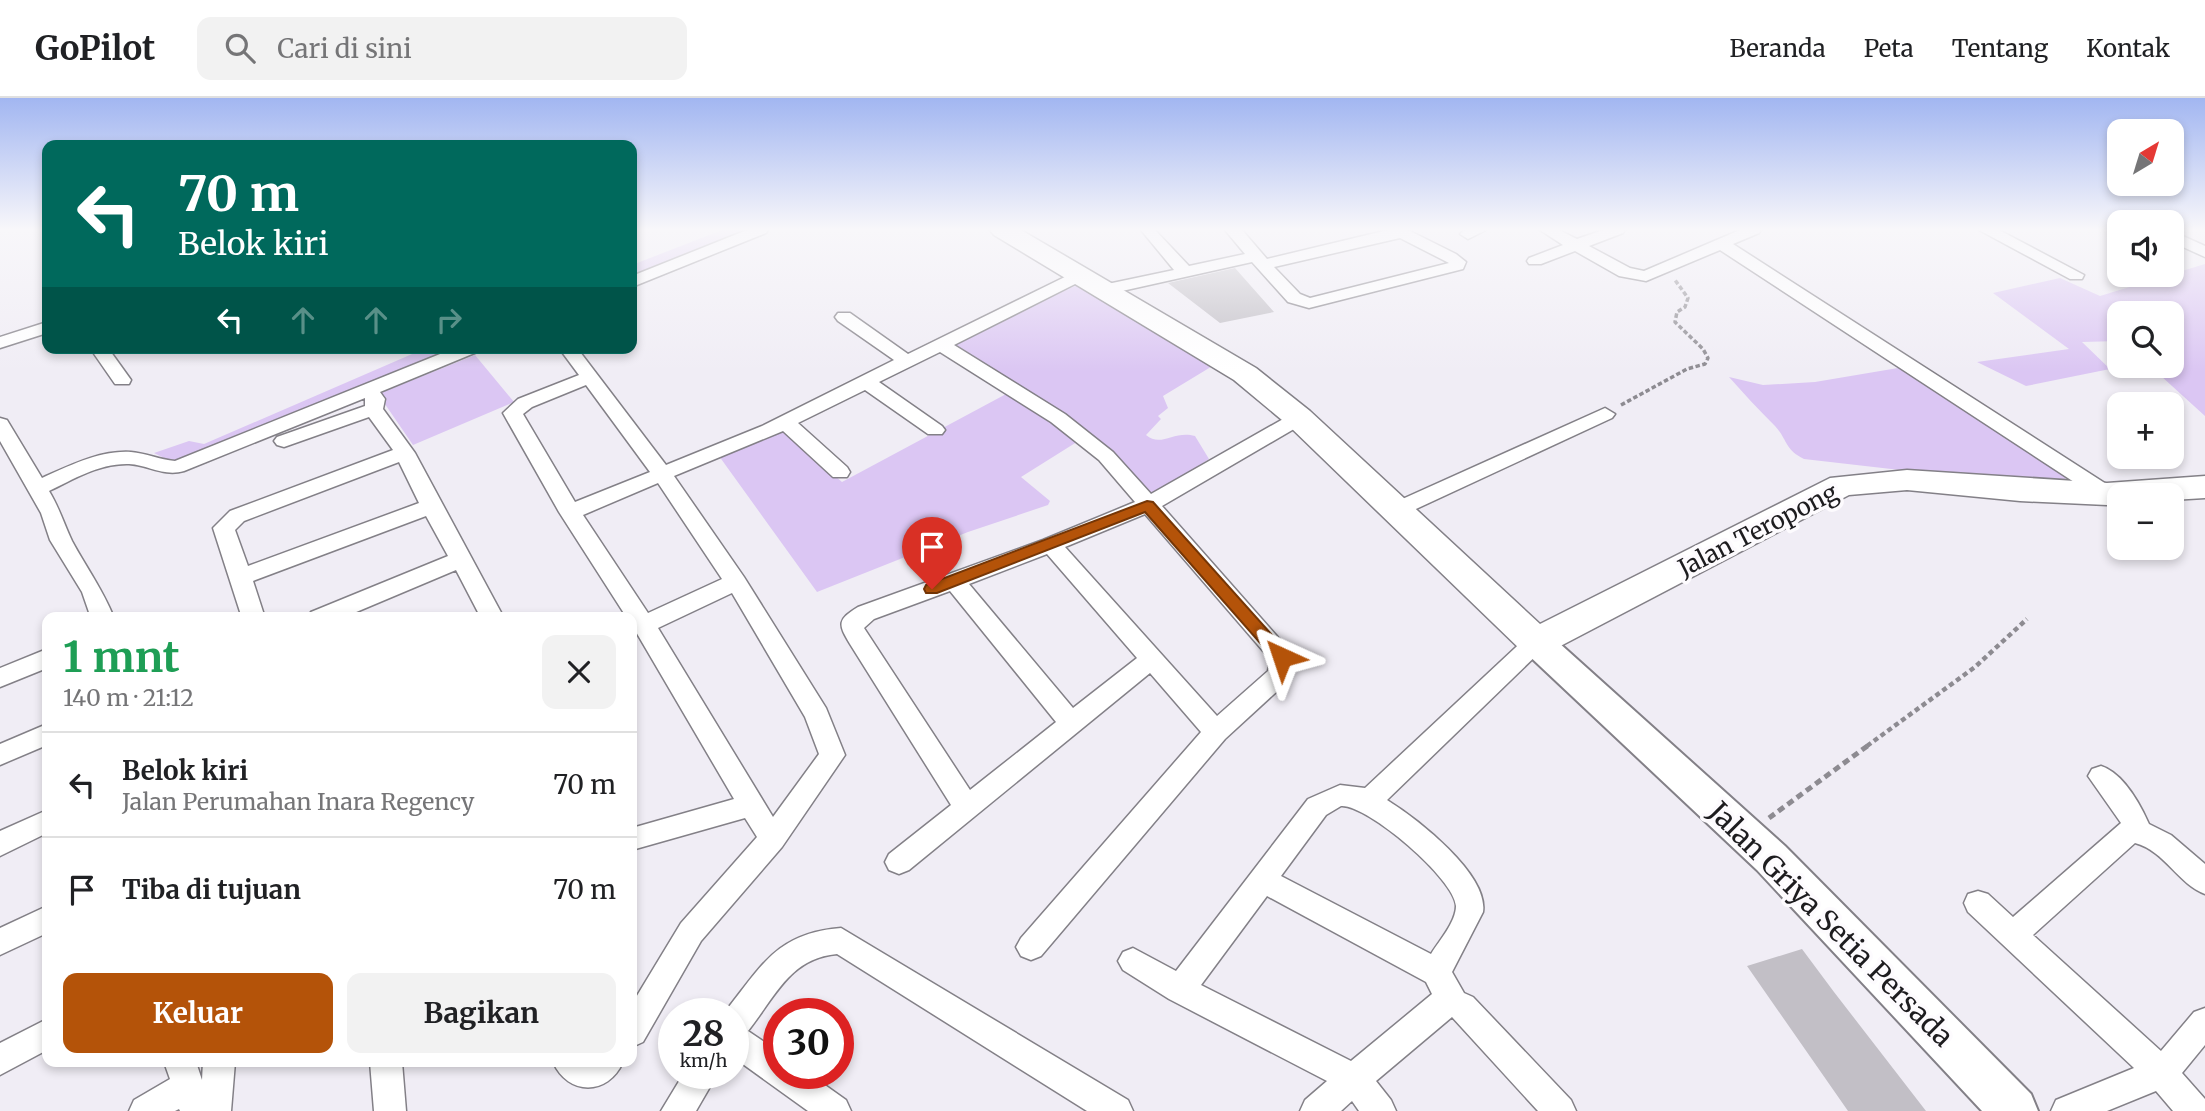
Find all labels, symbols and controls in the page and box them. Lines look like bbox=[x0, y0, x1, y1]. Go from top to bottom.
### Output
search box bbox=[197, 17, 687, 80]
text: GoPilot bbox=[35, 28, 155, 69]
icon: search bbox=[221, 29, 259, 67]
text: Cari di sini bbox=[277, 32, 412, 65]
text: Beranda bbox=[1730, 33, 1826, 64]
text: Peta bbox=[1864, 33, 1914, 64]
text: Tentang bbox=[1952, 33, 2048, 64]
text: Kontak bbox=[2086, 33, 2170, 64]
north arrow bbox=[2107, 119, 2184, 196]
map controls bbox=[2107, 119, 2184, 560]
text: 70 m bbox=[178, 163, 299, 224]
icon: left bbox=[63, 168, 154, 259]
button: sound bbox=[2107, 210, 2184, 287]
text: Belok kiri bbox=[178, 224, 329, 264]
icon: left bbox=[211, 301, 249, 339]
icon: ahead bbox=[284, 301, 322, 339]
icon: ahead bbox=[357, 301, 395, 339]
icon: right bbox=[430, 301, 468, 339]
button: search bbox=[2107, 301, 2184, 378]
button: + bbox=[2107, 392, 2184, 469]
street label: Jalan Teropong bbox=[1672, 476, 1844, 584]
button: − bbox=[2107, 483, 2184, 560]
pin bbox=[902, 517, 962, 589]
icon: arrive bbox=[913, 528, 951, 566]
position arrow bbox=[1245, 620, 1319, 694]
text: 1 mnt bbox=[63, 631, 180, 683]
button: close bbox=[542, 635, 616, 709]
text: 140 m · 21:12 bbox=[63, 683, 194, 712]
text: Belok kiri bbox=[122, 754, 248, 787]
icon: left bbox=[63, 766, 101, 804]
text: 70 m bbox=[553, 768, 616, 801]
text: Jalan Perumahan Inara Regency bbox=[122, 787, 475, 816]
street label: Jalan Griya Setia Persada bbox=[1700, 793, 1961, 1054]
icon: arrive bbox=[63, 871, 101, 909]
text: Tiba di tujuan bbox=[122, 873, 301, 906]
text: 70 m bbox=[553, 873, 616, 906]
button: Keluar bbox=[63, 973, 333, 1053]
button: Bagikan bbox=[347, 973, 616, 1053]
speed limit sign: 30 bbox=[763, 998, 854, 1089]
text: 28 bbox=[682, 1012, 725, 1056]
text: km/h bbox=[680, 1049, 727, 1072]

